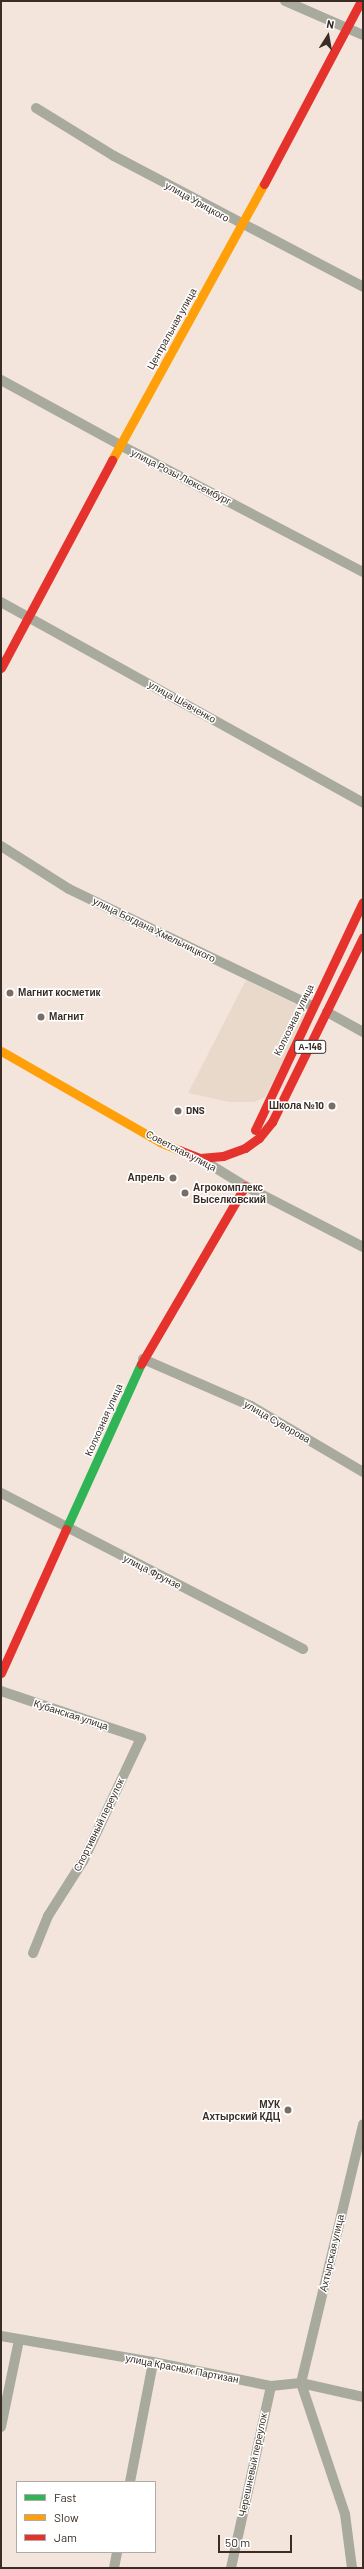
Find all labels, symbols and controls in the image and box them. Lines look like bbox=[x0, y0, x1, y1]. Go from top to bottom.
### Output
north arrow bbox=[308, 16, 348, 56]
text: N bbox=[326, 17, 335, 31]
street label: улица Урицкого bbox=[163, 179, 231, 225]
street label: Центральная улица bbox=[145, 286, 199, 372]
street label: улица Розы Люксембург bbox=[129, 447, 233, 507]
street label: улица Шевченко bbox=[146, 678, 218, 726]
street label: улица Богдана Хмельницкого bbox=[91, 895, 217, 965]
street label: Колхозная улица bbox=[272, 982, 316, 1058]
place label: Магнит косметик bbox=[18, 987, 101, 999]
marker: Магнит косметик bbox=[5, 988, 15, 998]
place label: Магнит bbox=[49, 1011, 84, 1023]
marker: Магнит bbox=[36, 1012, 46, 1022]
road number: А-146 bbox=[294, 1040, 326, 1054]
place label: Школа №10 bbox=[269, 1100, 324, 1112]
marker: Школа №10 bbox=[327, 1101, 337, 1111]
place label: DNS bbox=[186, 1105, 205, 1117]
marker: DNS bbox=[173, 1106, 183, 1116]
street label: Советская улица bbox=[144, 1128, 218, 1174]
place label: Апрель bbox=[128, 1172, 165, 1184]
marker: Апрель bbox=[168, 1173, 178, 1183]
place label: Агрокомплекс Выселковский bbox=[193, 1181, 266, 1204]
marker: Агрокомплекс Выселковский bbox=[180, 1188, 190, 1198]
street label: Колхозная улица bbox=[83, 1382, 125, 1458]
street label: улица Суворова bbox=[242, 1398, 312, 1446]
street label: улица Фрунзе bbox=[121, 1552, 183, 1592]
street label: Кубанская улица bbox=[32, 1697, 110, 1733]
street label: Спортивный переулок bbox=[71, 1777, 127, 1873]
place label: МУК Ахтырский КДЦ bbox=[202, 2098, 280, 2122]
marker: МУК Ахтырский КДЦ bbox=[283, 2105, 293, 2115]
street label: Ахтырская улица bbox=[317, 2213, 347, 2293]
street label: улица Красных Партизан bbox=[124, 2352, 240, 2386]
street label: Черешневый переулок bbox=[236, 2412, 270, 2518]
legend bbox=[16, 2481, 156, 2553]
text: Fast bbox=[54, 2490, 77, 2504]
text: Slow bbox=[54, 2510, 79, 2524]
scale bar bbox=[220, 2527, 294, 2553]
text: Jam bbox=[54, 2530, 77, 2544]
text: 50 m bbox=[225, 2535, 250, 2549]

